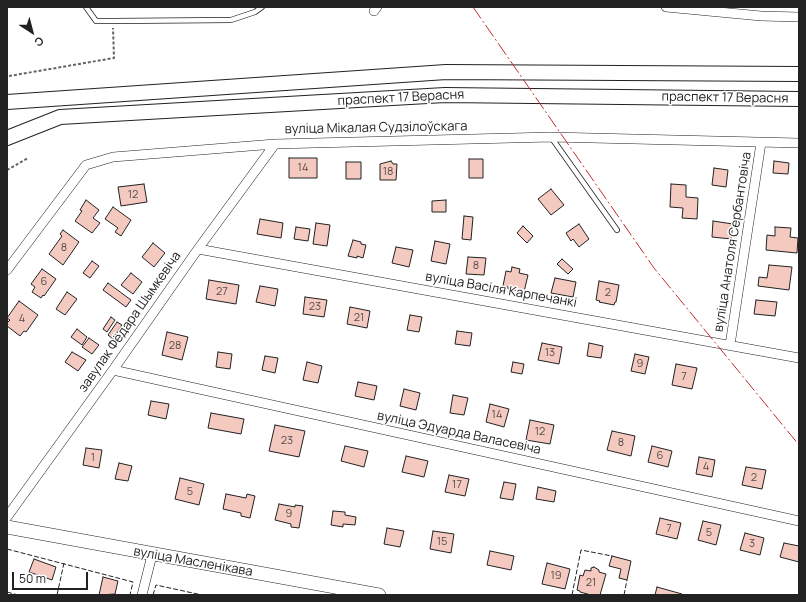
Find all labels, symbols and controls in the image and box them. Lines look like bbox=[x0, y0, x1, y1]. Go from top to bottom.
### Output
north arrow bbox=[12, 12, 52, 52]
text: С bbox=[32, 34, 47, 51]
street label: праспект 17 Верасня bbox=[337, 87, 465, 109]
street label: праспект 17 Верасня bbox=[661, 89, 789, 107]
street label: вуліца Мікалая Судзілоўскага bbox=[285, 119, 467, 137]
street label: вуліца Анатоля Сербантовіча bbox=[711, 151, 755, 333]
house number: 14 bbox=[298, 161, 308, 175]
house number: 18 bbox=[383, 165, 393, 179]
house number: 12 bbox=[128, 188, 138, 202]
house number: 8 bbox=[61, 241, 67, 255]
street label: завулак Фёдара Шымкевіча bbox=[75, 249, 185, 395]
house number: 8 bbox=[473, 259, 479, 273]
street label: вуліца Васіля Карпечанкі bbox=[424, 269, 578, 311]
house number: 6 bbox=[41, 275, 47, 289]
house number: 27 bbox=[216, 285, 228, 299]
house number: 2 bbox=[605, 286, 611, 300]
house number: 23 bbox=[309, 300, 321, 314]
house number: 21 bbox=[354, 311, 364, 325]
house number: 4 bbox=[19, 312, 25, 326]
house number: 28 bbox=[169, 339, 181, 353]
house number: 13 bbox=[545, 346, 555, 360]
house number: 9 bbox=[637, 357, 643, 371]
house number: 7 bbox=[681, 370, 687, 384]
street label: вуліца Эдуарда Валасевіча bbox=[376, 408, 542, 458]
house number: 14 bbox=[492, 408, 502, 422]
house number: 12 bbox=[535, 425, 545, 439]
house number: 23 bbox=[281, 434, 293, 448]
house number: 8 bbox=[618, 436, 624, 450]
house number: 6 bbox=[657, 449, 663, 463]
house number: 1 bbox=[91, 451, 95, 465]
house number: 4 bbox=[703, 460, 709, 474]
house number: 2 bbox=[751, 471, 757, 485]
house number: 17 bbox=[452, 478, 462, 492]
house number: 5 bbox=[187, 485, 193, 499]
house number: 9 bbox=[286, 507, 292, 521]
house number: 7 bbox=[666, 522, 672, 536]
house number: 5 bbox=[706, 526, 712, 540]
house number: 15 bbox=[437, 535, 447, 549]
house number: 3 bbox=[749, 537, 755, 551]
street label: вуліца Масленікава bbox=[132, 544, 254, 580]
scale bar bbox=[14, 564, 90, 590]
house number: 19 bbox=[550, 569, 562, 583]
text: 50 m bbox=[19, 570, 46, 587]
house number: 21 bbox=[586, 576, 596, 590]

